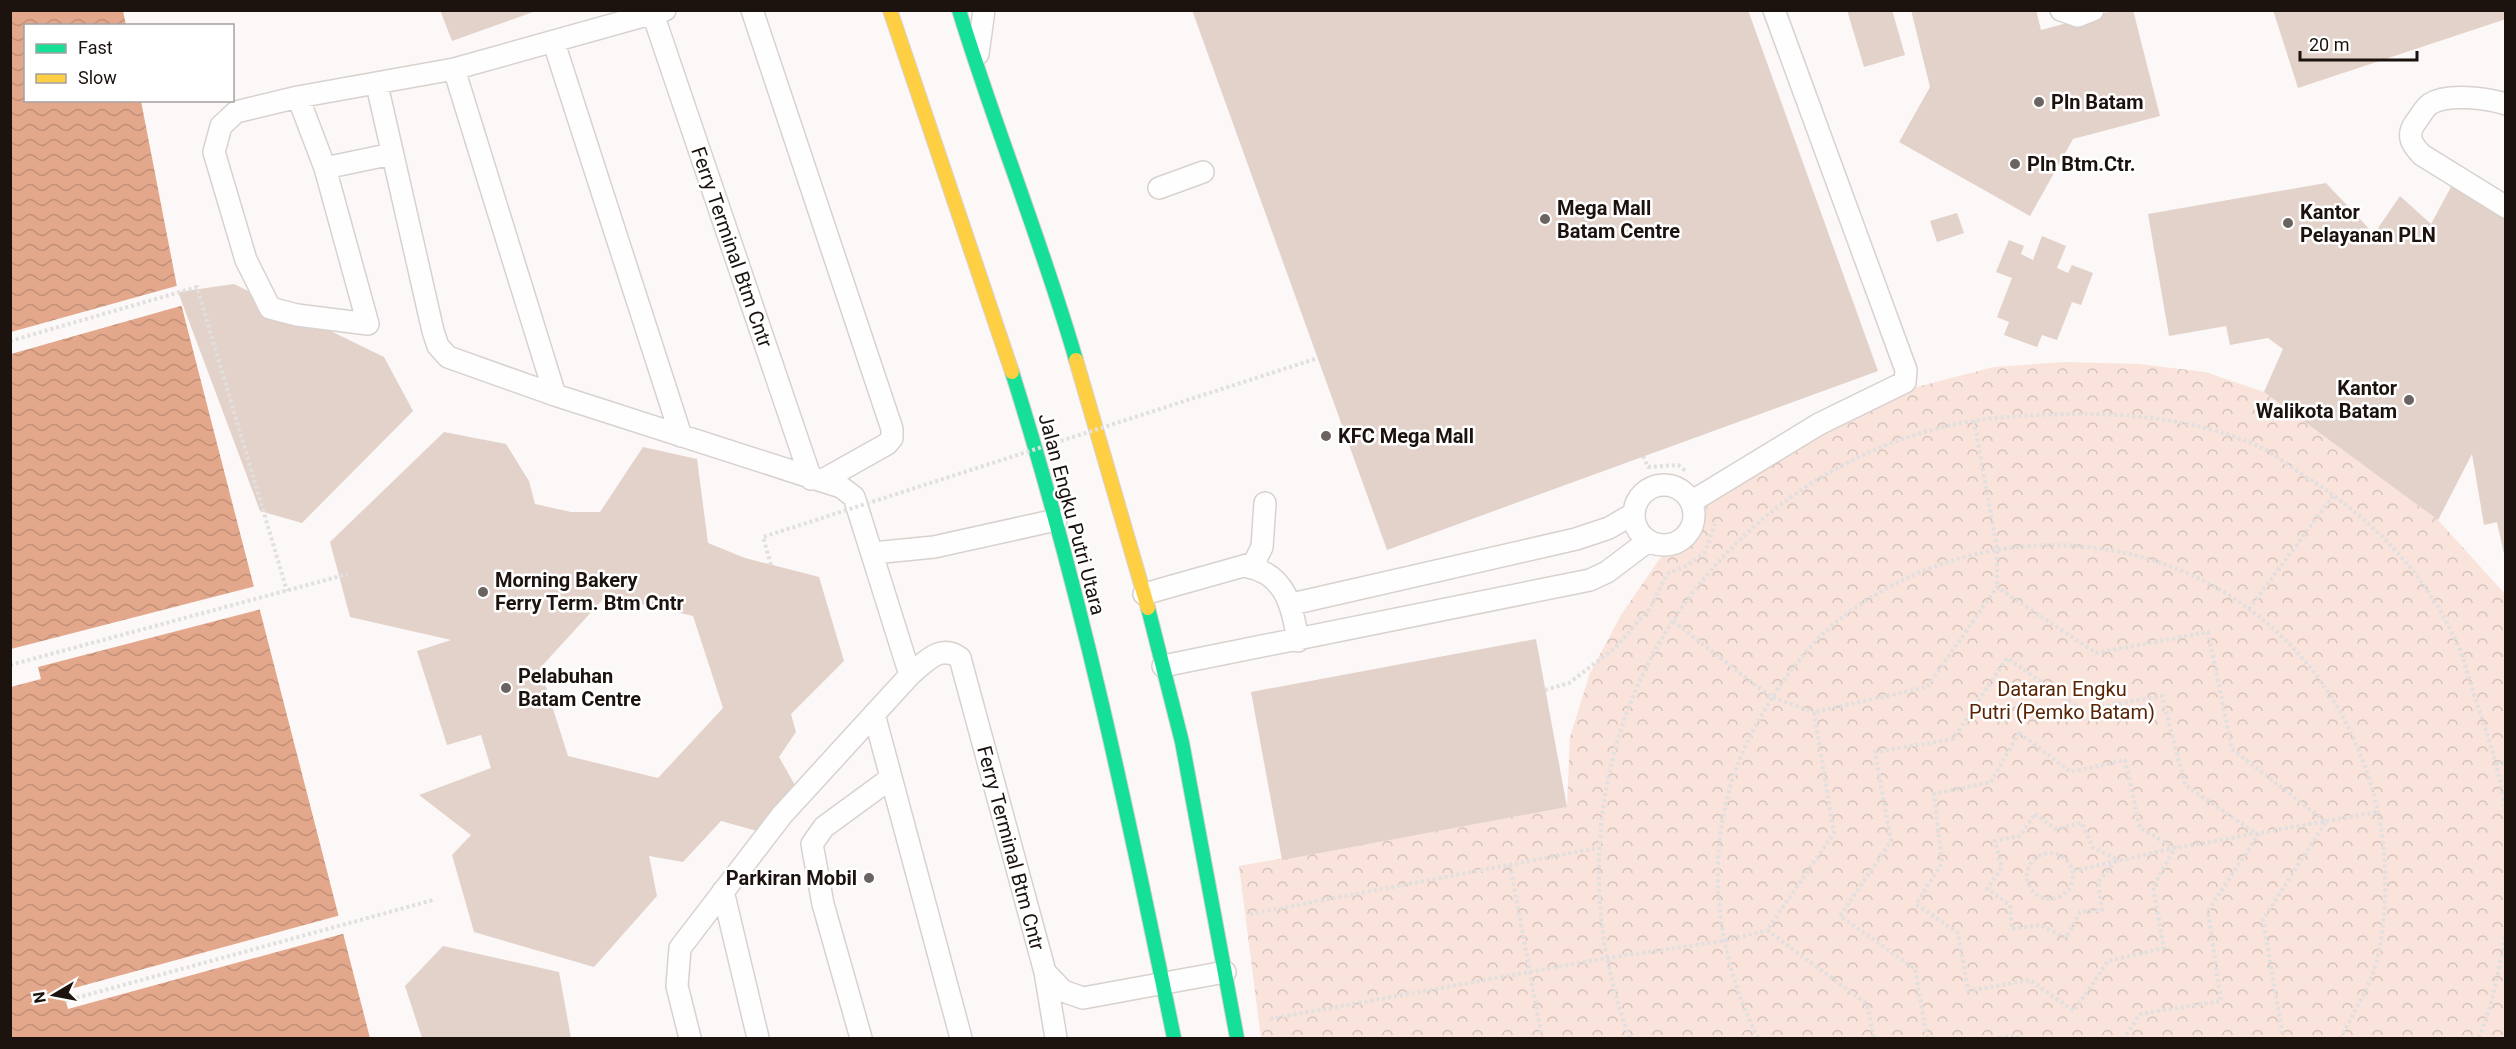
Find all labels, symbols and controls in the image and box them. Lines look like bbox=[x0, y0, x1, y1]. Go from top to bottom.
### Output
legend bbox=[24, 24, 234, 102]
scale bar bbox=[2300, 24, 2417, 62]
text: 20 m bbox=[2309, 34, 2349, 55]
text: Fast bbox=[78, 37, 113, 58]
text: Slow bbox=[78, 67, 117, 88]
place label: Pln Batam bbox=[2051, 90, 2144, 114]
marker: Pln Batam bbox=[2032, 95, 2046, 109]
street label: Ferry Terminal Btm Cntr bbox=[686, 144, 778, 351]
place label: Pln Btm.Ctr. bbox=[2027, 152, 2135, 176]
marker: Pln Btm.Ctr. bbox=[2008, 157, 2022, 171]
place label: Mega Mall Batam Centre bbox=[1557, 196, 1680, 243]
place label: Kantor Pelayanan PLN bbox=[2300, 200, 2436, 247]
marker: Mega Mall Batam Centre bbox=[1538, 212, 1552, 226]
marker: Kantor Pelayanan PLN bbox=[2281, 216, 2295, 230]
place label: Kantor Walikota Batam bbox=[2256, 376, 2398, 423]
marker: Kantor Walikota Batam bbox=[2402, 393, 2416, 407]
street label: Jalan Engku Putri Utara bbox=[1034, 410, 1110, 618]
place label: KFC Mega Mall bbox=[1338, 424, 1474, 448]
marker: KFC Mega Mall bbox=[1319, 429, 1333, 443]
place label: Morning Bakery Ferry Term. Btm Cntr bbox=[495, 568, 685, 615]
marker: Morning Bakery Ferry Term. Btm Cntr bbox=[476, 585, 490, 599]
place label: Pelabuhan Batam Centre bbox=[518, 664, 641, 711]
park label: Dataran Engku Putri (Pemko Batam) bbox=[1969, 677, 2155, 724]
marker: Pelabuhan Batam Centre bbox=[499, 681, 513, 695]
street label: Ferry Terminal Btm Cntr bbox=[972, 743, 1050, 953]
place label: Parkiran Mobil bbox=[726, 866, 857, 890]
marker: Parkiran Mobil bbox=[862, 871, 876, 885]
north arrow bbox=[24, 965, 84, 1025]
text: N bbox=[29, 990, 50, 1005]

